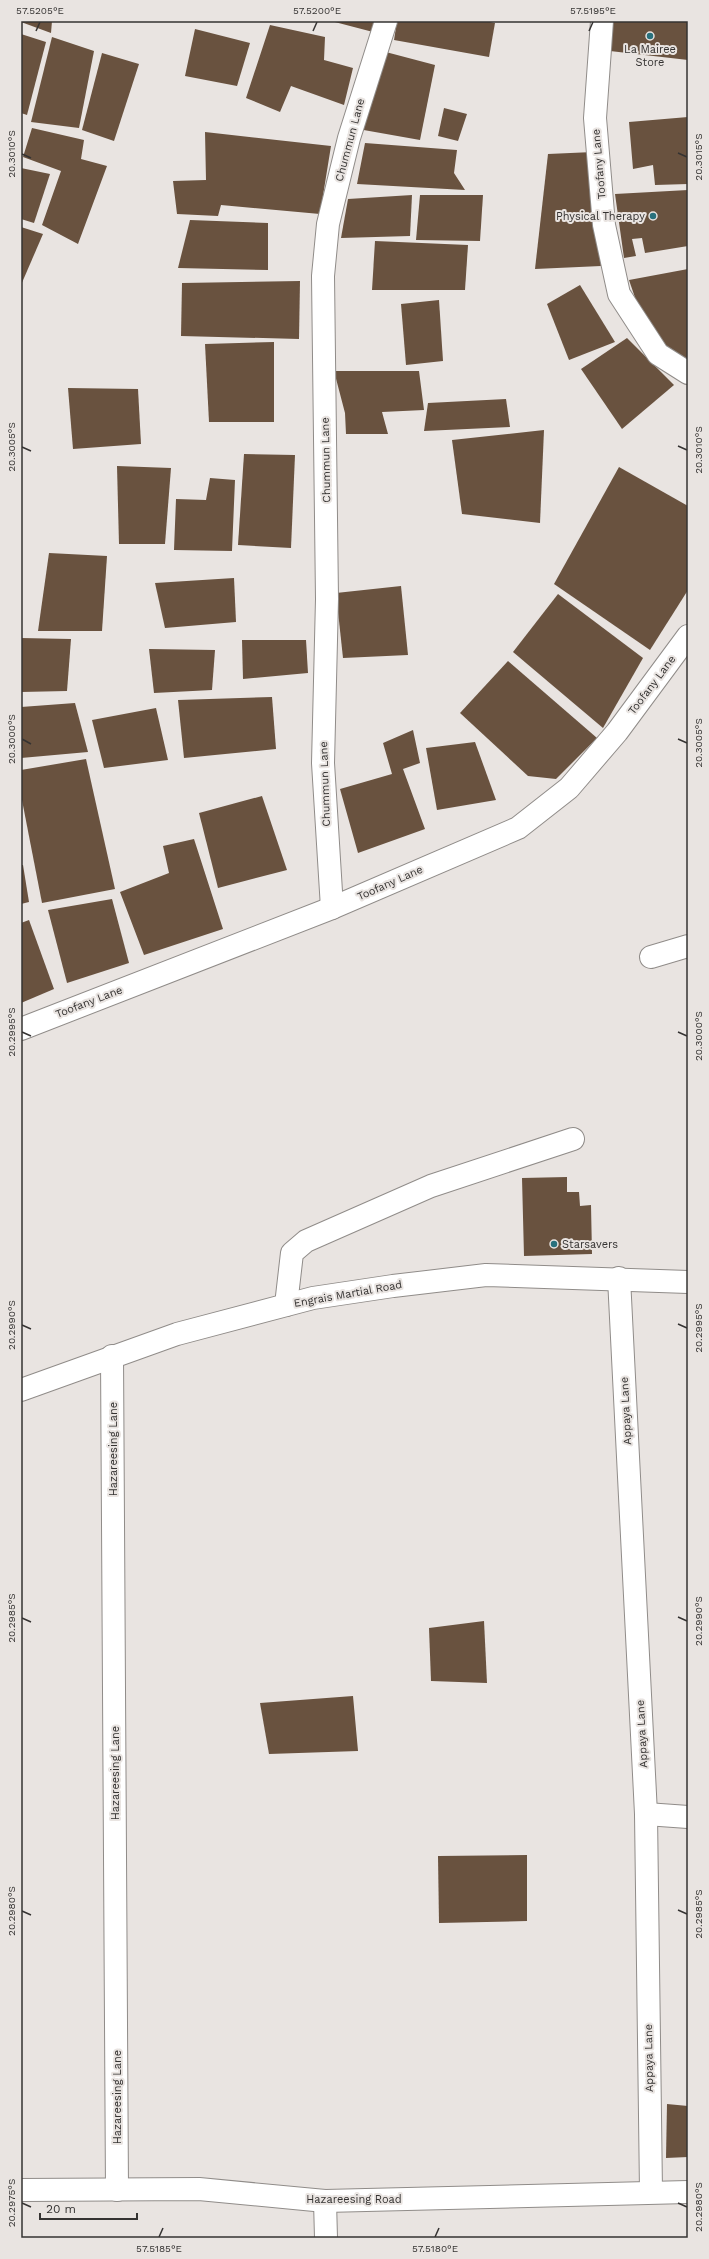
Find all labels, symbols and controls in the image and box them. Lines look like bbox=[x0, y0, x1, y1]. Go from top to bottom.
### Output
text: 57.5205°E bbox=[16, 5, 64, 16]
text: 57.5200°E bbox=[293, 5, 341, 16]
text: 57.5195°E bbox=[570, 5, 616, 16]
marker: La Mairee Store bbox=[645, 31, 655, 41]
place label: La Mairee Store bbox=[624, 43, 676, 69]
street label: Chummun Lane bbox=[333, 97, 367, 183]
street label: Toofany Lane bbox=[589, 128, 609, 200]
text: 20.3010°S bbox=[6, 130, 17, 178]
text: 20.3015°S bbox=[693, 133, 704, 181]
place label: Physical Therapy bbox=[556, 210, 645, 223]
marker: Physical Therapy bbox=[648, 211, 658, 221]
street label: Chummun Lane bbox=[319, 417, 333, 503]
text: 20.3005°S bbox=[6, 422, 17, 472]
text: 20.3010°S bbox=[693, 426, 704, 474]
street label: Toofany Lane bbox=[626, 653, 678, 717]
text: 20.3000°S bbox=[6, 714, 17, 764]
text: 20.3005°S bbox=[693, 718, 704, 768]
street label: Chummun Lane bbox=[317, 741, 333, 827]
street label: Toofany Lane bbox=[355, 863, 425, 903]
street label: Toofany Lane bbox=[54, 983, 124, 1021]
text: 20.2995°S bbox=[6, 1007, 17, 1057]
text: 20.3000°S bbox=[693, 1011, 704, 1061]
place label: Starsavers bbox=[562, 1238, 618, 1251]
marker: Starsavers bbox=[549, 1239, 559, 1249]
street label: Engrais Martial Road bbox=[293, 1278, 403, 1310]
text: 20.2990°S bbox=[6, 1300, 17, 1350]
text: 20.2995°S bbox=[693, 1303, 704, 1353]
street label: Appaya Lane bbox=[618, 1377, 634, 1445]
street label: Hazareesing Lane bbox=[107, 1402, 120, 1496]
text: 20.2985°S bbox=[6, 1593, 17, 1643]
text: 20.2990°S bbox=[693, 1596, 704, 1646]
street label: Appaya Lane bbox=[634, 1700, 650, 1768]
street label: Hazareesing Lane bbox=[109, 1726, 122, 1820]
text: 20.2980°S bbox=[6, 1886, 17, 1936]
text: 20.2985°S bbox=[693, 1889, 704, 1939]
street label: Appaya Lane bbox=[642, 2024, 656, 2092]
street label: Hazareesing Lane bbox=[111, 2050, 124, 2144]
text: 20.2975°S bbox=[6, 2179, 17, 2227]
text: 20.2980°S bbox=[693, 2182, 704, 2232]
street label: Hazareesing Road bbox=[306, 2193, 402, 2206]
scale bar bbox=[40, 2195, 137, 2221]
text: 20 m bbox=[46, 2202, 76, 2216]
text: 57.5185°E bbox=[136, 2243, 182, 2254]
text: 57.5180°E bbox=[412, 2243, 458, 2254]

